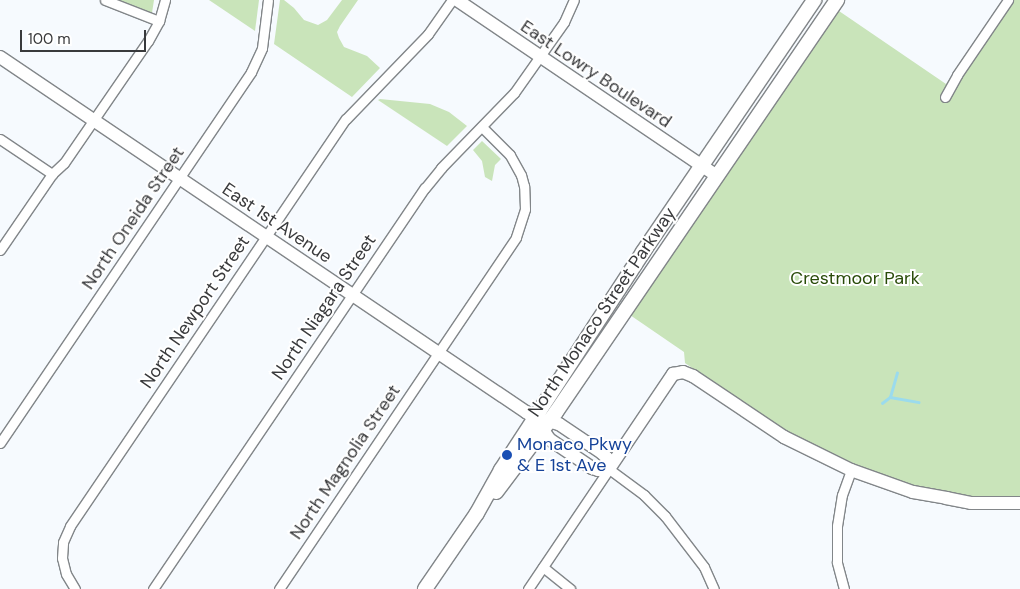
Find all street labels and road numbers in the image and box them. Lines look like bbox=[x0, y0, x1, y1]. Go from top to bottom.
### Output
street label: East Lowry Boulevard bbox=[516, 15, 676, 133]
street label: North Oneida Street bbox=[77, 142, 189, 294]
street label: East 1st Avenue bbox=[218, 178, 336, 268]
street label: North Monaco Street Parkway bbox=[524, 203, 680, 421]
street label: North Niagara Street bbox=[267, 230, 381, 384]
street label: North Newport Street bbox=[136, 232, 254, 392]
street label: North Magnolia Street bbox=[285, 381, 405, 543]

